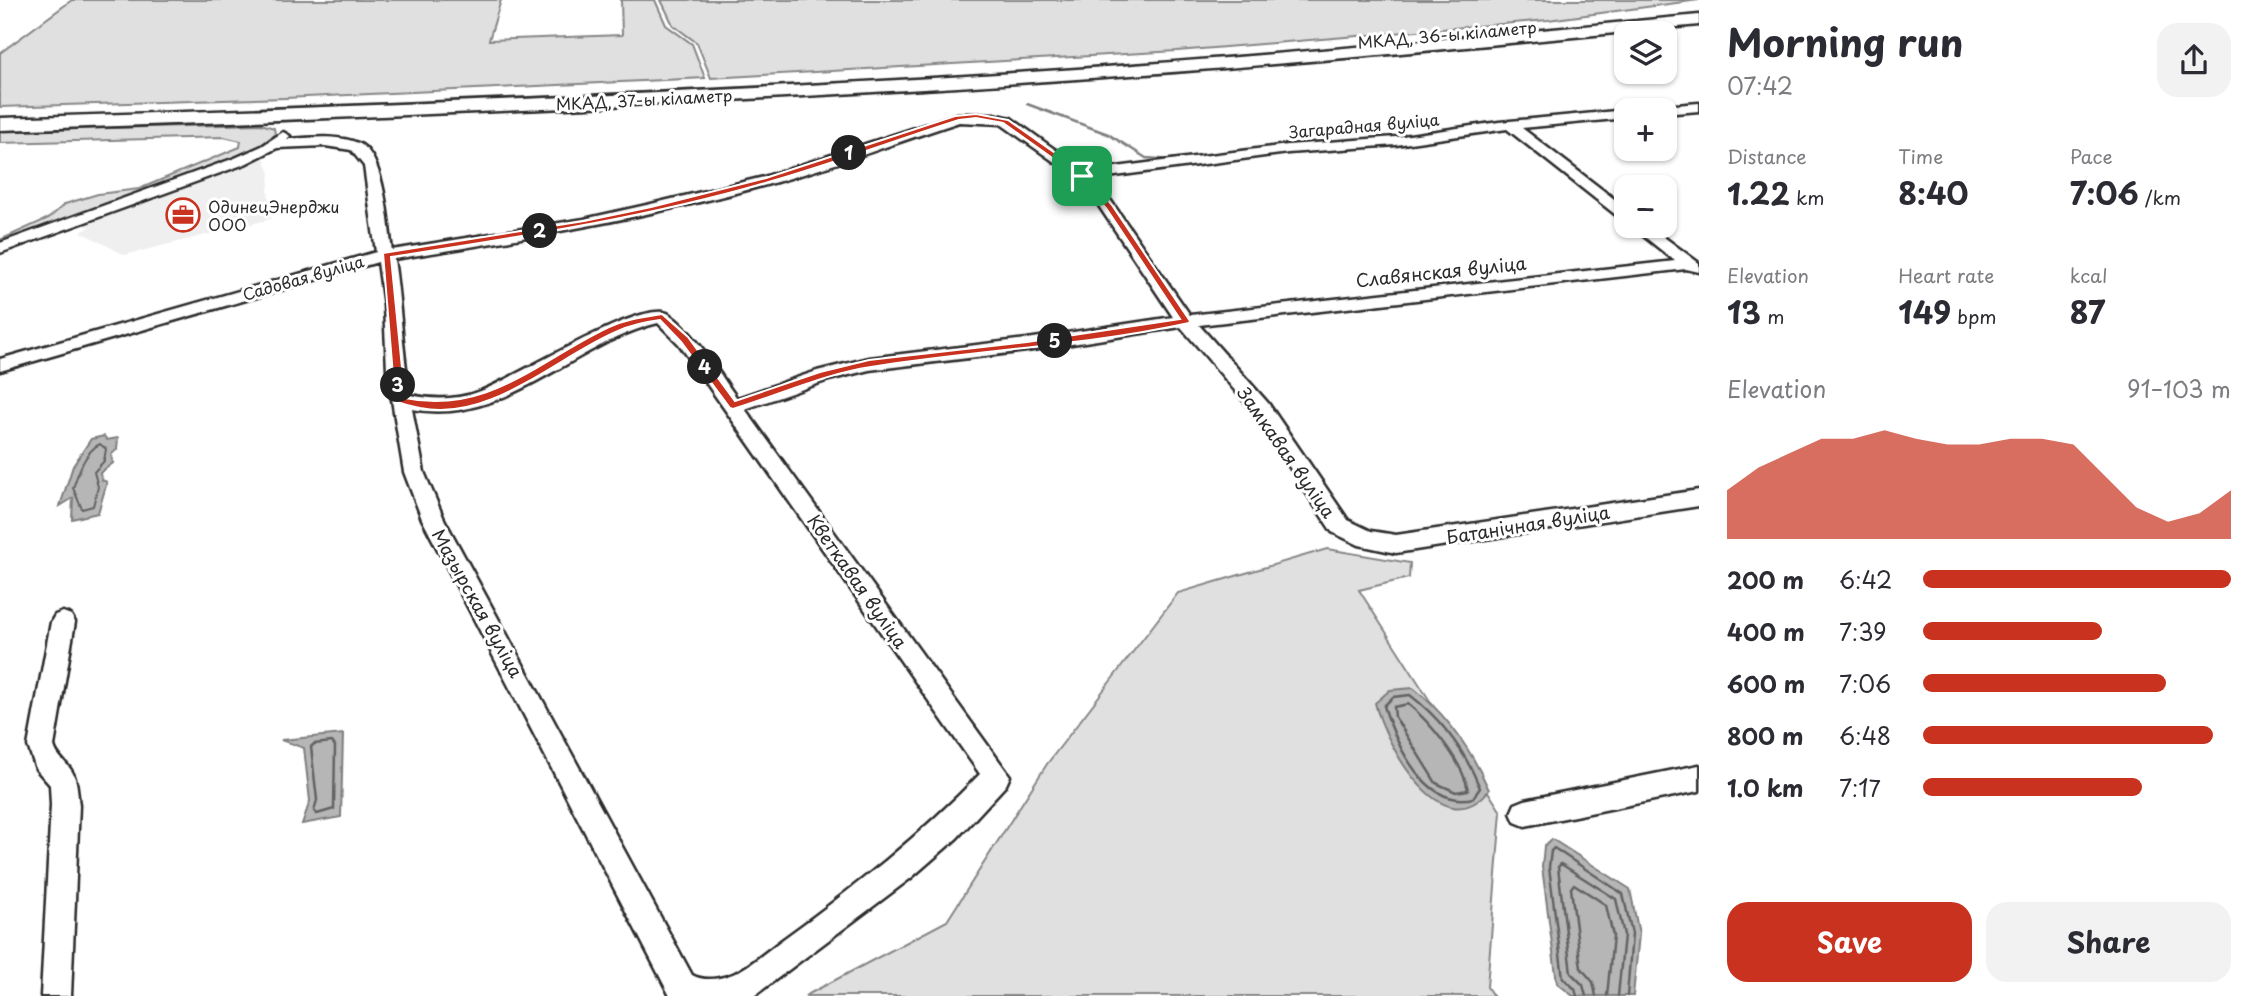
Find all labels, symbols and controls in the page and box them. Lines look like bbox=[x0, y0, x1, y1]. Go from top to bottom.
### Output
text: Morning run bbox=[1727, 13, 1963, 70]
street label: МКАД, 36-ы кіламетр bbox=[1357, 14, 1538, 54]
map controls bbox=[1614, 21, 1677, 238]
button: layers bbox=[1614, 21, 1677, 84]
button: share bbox=[2157, 23, 2231, 97]
text: 07:42 bbox=[1727, 68, 1793, 103]
street label: МКАД, 37-ы кіламетр bbox=[555, 82, 733, 116]
button: + bbox=[1614, 98, 1677, 161]
street label: Загарадная вуліца bbox=[1288, 106, 1440, 144]
pin: 1 bbox=[832, 136, 866, 170]
text: 1 bbox=[844, 138, 853, 166]
text: Distance bbox=[1727, 142, 1807, 170]
text: Time bbox=[1898, 142, 1943, 170]
text: Pace bbox=[2070, 142, 2113, 170]
pin bbox=[1052, 146, 1112, 206]
icon: arrive bbox=[1063, 157, 1101, 195]
text: 1.22 bbox=[1727, 170, 1790, 215]
text: 8:40 bbox=[1898, 170, 1969, 215]
text: 7:06 bbox=[2070, 170, 2139, 215]
button: − bbox=[1614, 175, 1677, 238]
text: km bbox=[1790, 183, 1825, 211]
text: /km bbox=[2139, 183, 2181, 211]
place label: ОдинецЭнерджи ООО bbox=[208, 194, 339, 236]
office icon: ОдинецЭнерджи ООО bbox=[164, 196, 202, 234]
pin: 2 bbox=[522, 214, 558, 248]
text: 2 bbox=[533, 216, 546, 244]
street label: Садовая вуліца bbox=[239, 248, 367, 306]
street label: Славянская вуліца bbox=[1354, 249, 1528, 293]
text: Elevation bbox=[1727, 261, 1809, 289]
text: Heart rate bbox=[1898, 261, 1994, 289]
text: kcal bbox=[2070, 261, 2108, 289]
text: 13 bbox=[1727, 289, 1761, 334]
text: 149 bbox=[1898, 289, 1951, 334]
text: 87 bbox=[2070, 289, 2105, 334]
text: m bbox=[1761, 302, 1784, 330]
text: bpm bbox=[1951, 302, 1997, 330]
pin: 5 bbox=[1038, 324, 1072, 358]
text: 5 bbox=[1048, 326, 1061, 354]
pin: 4 bbox=[688, 350, 722, 384]
text: 4 bbox=[698, 352, 711, 380]
pin: 3 bbox=[380, 368, 416, 402]
text: 3 bbox=[391, 370, 404, 398]
text: Elevation bbox=[1727, 371, 1826, 406]
text: 91–103 m bbox=[2127, 371, 2231, 406]
street label: Замкавая вуліца bbox=[1231, 380, 1343, 523]
street label: Батанічная вуліца bbox=[1444, 498, 1612, 550]
street label: Кветкавая вуліца bbox=[801, 508, 915, 654]
street label: Мазырская вуліца bbox=[426, 524, 530, 682]
text: 200 m bbox=[1727, 562, 1804, 597]
text: 6:42 bbox=[1839, 562, 1892, 597]
text: 400 m bbox=[1727, 614, 1805, 649]
text: 7:39 bbox=[1839, 614, 1886, 649]
text: 600 m bbox=[1727, 666, 1805, 701]
text: 7:06 bbox=[1839, 666, 1891, 701]
text: 800 m bbox=[1727, 718, 1804, 753]
text: 6:48 bbox=[1839, 718, 1891, 753]
text: 1.0 km bbox=[1727, 770, 1804, 805]
text: 7:17 bbox=[1839, 770, 1881, 805]
button: Save bbox=[1727, 902, 1972, 982]
button: Share bbox=[1986, 902, 2231, 982]

